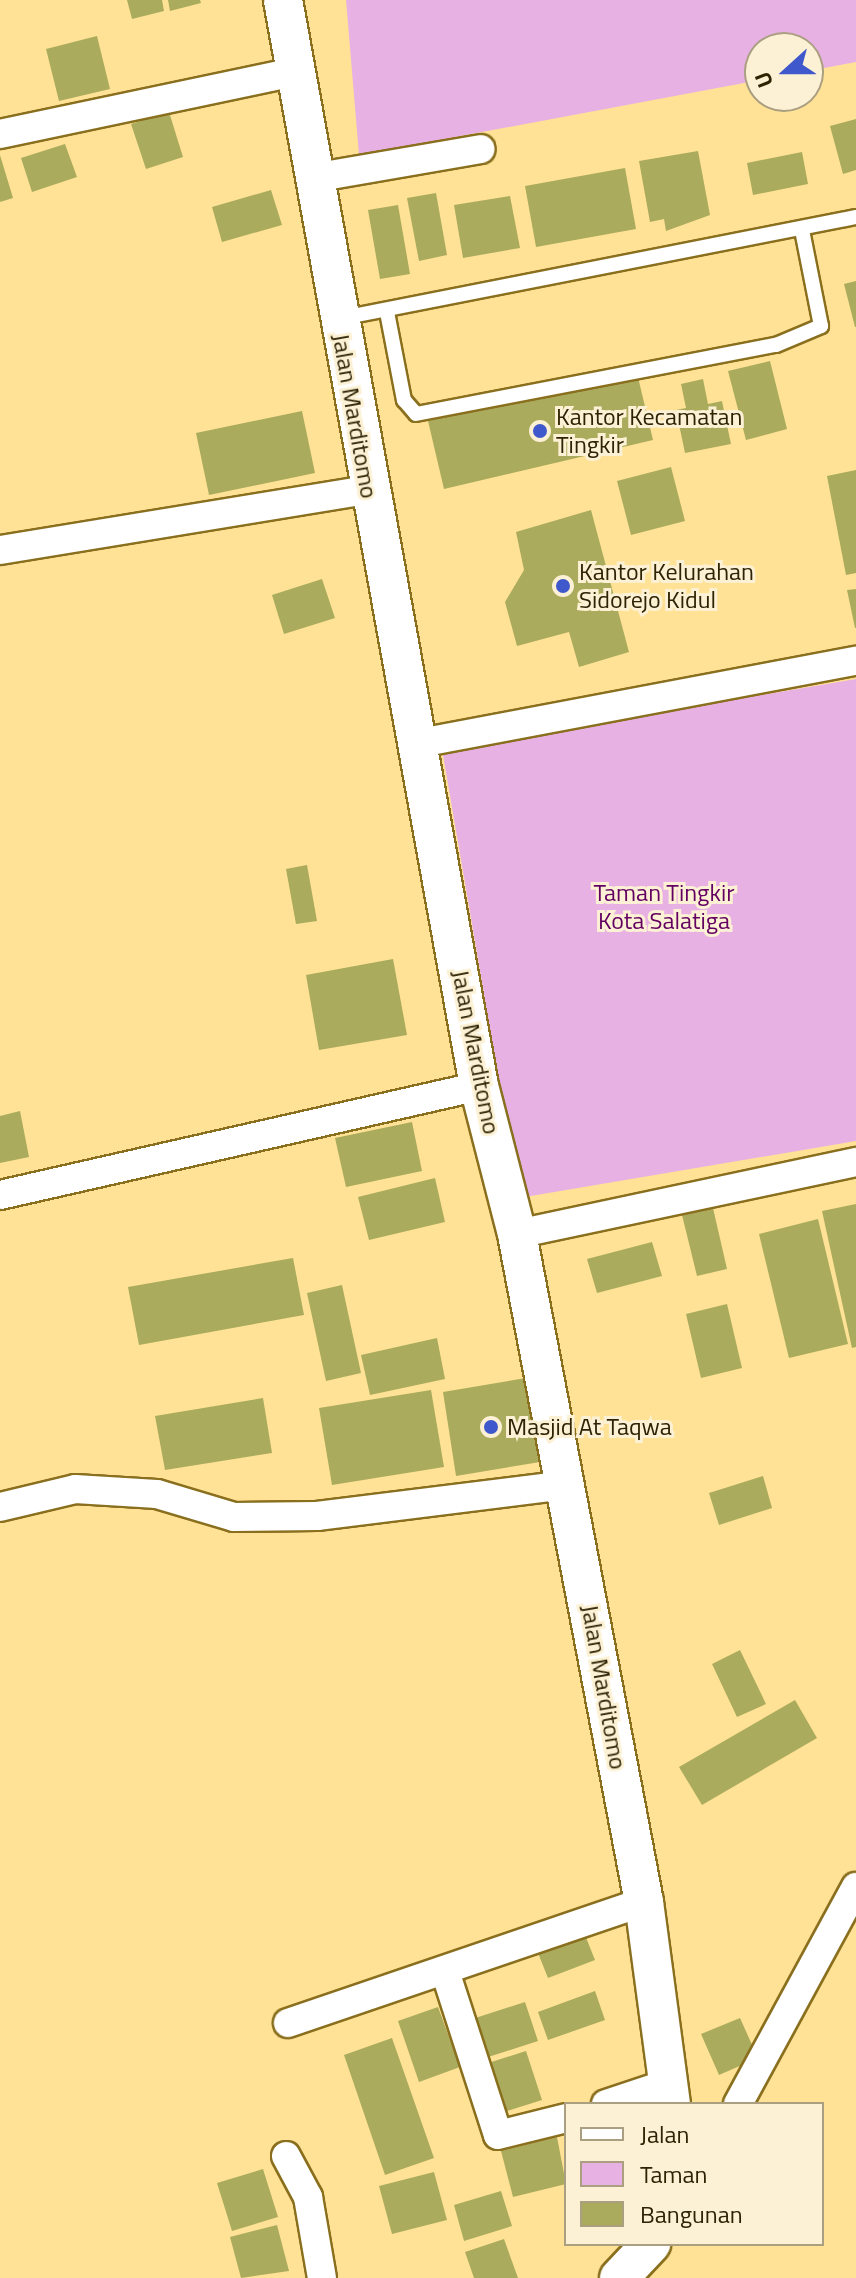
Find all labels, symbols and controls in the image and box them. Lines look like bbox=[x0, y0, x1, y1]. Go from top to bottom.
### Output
north arrow bbox=[744, 32, 824, 112]
text: U bbox=[745, 67, 782, 93]
street label: Jalan Marditomo bbox=[326, 331, 384, 501]
place label: Kantor Kecamatan Tingkir bbox=[556, 403, 743, 459]
marker: Kantor Kecamatan Tingkir bbox=[531, 422, 549, 440]
place label: Kantor Kelurahan Sidorejo Kidul bbox=[579, 558, 754, 614]
marker: Kantor Kelurahan Sidorejo Kidul bbox=[554, 577, 572, 595]
park label: Taman Tingkir Kota Salatiga bbox=[594, 879, 734, 935]
street label: Jalan Marditomo bbox=[446, 967, 506, 1137]
place label: Masjid At Taqwa bbox=[507, 1413, 672, 1441]
marker: Masjid At Taqwa bbox=[482, 1418, 500, 1436]
street label: Jalan Marditomo bbox=[575, 1602, 633, 1772]
legend bbox=[564, 2102, 824, 2246]
text: Jalan bbox=[640, 2116, 689, 2152]
text: Taman bbox=[640, 2156, 708, 2192]
text: Bangunan bbox=[640, 2196, 743, 2232]

